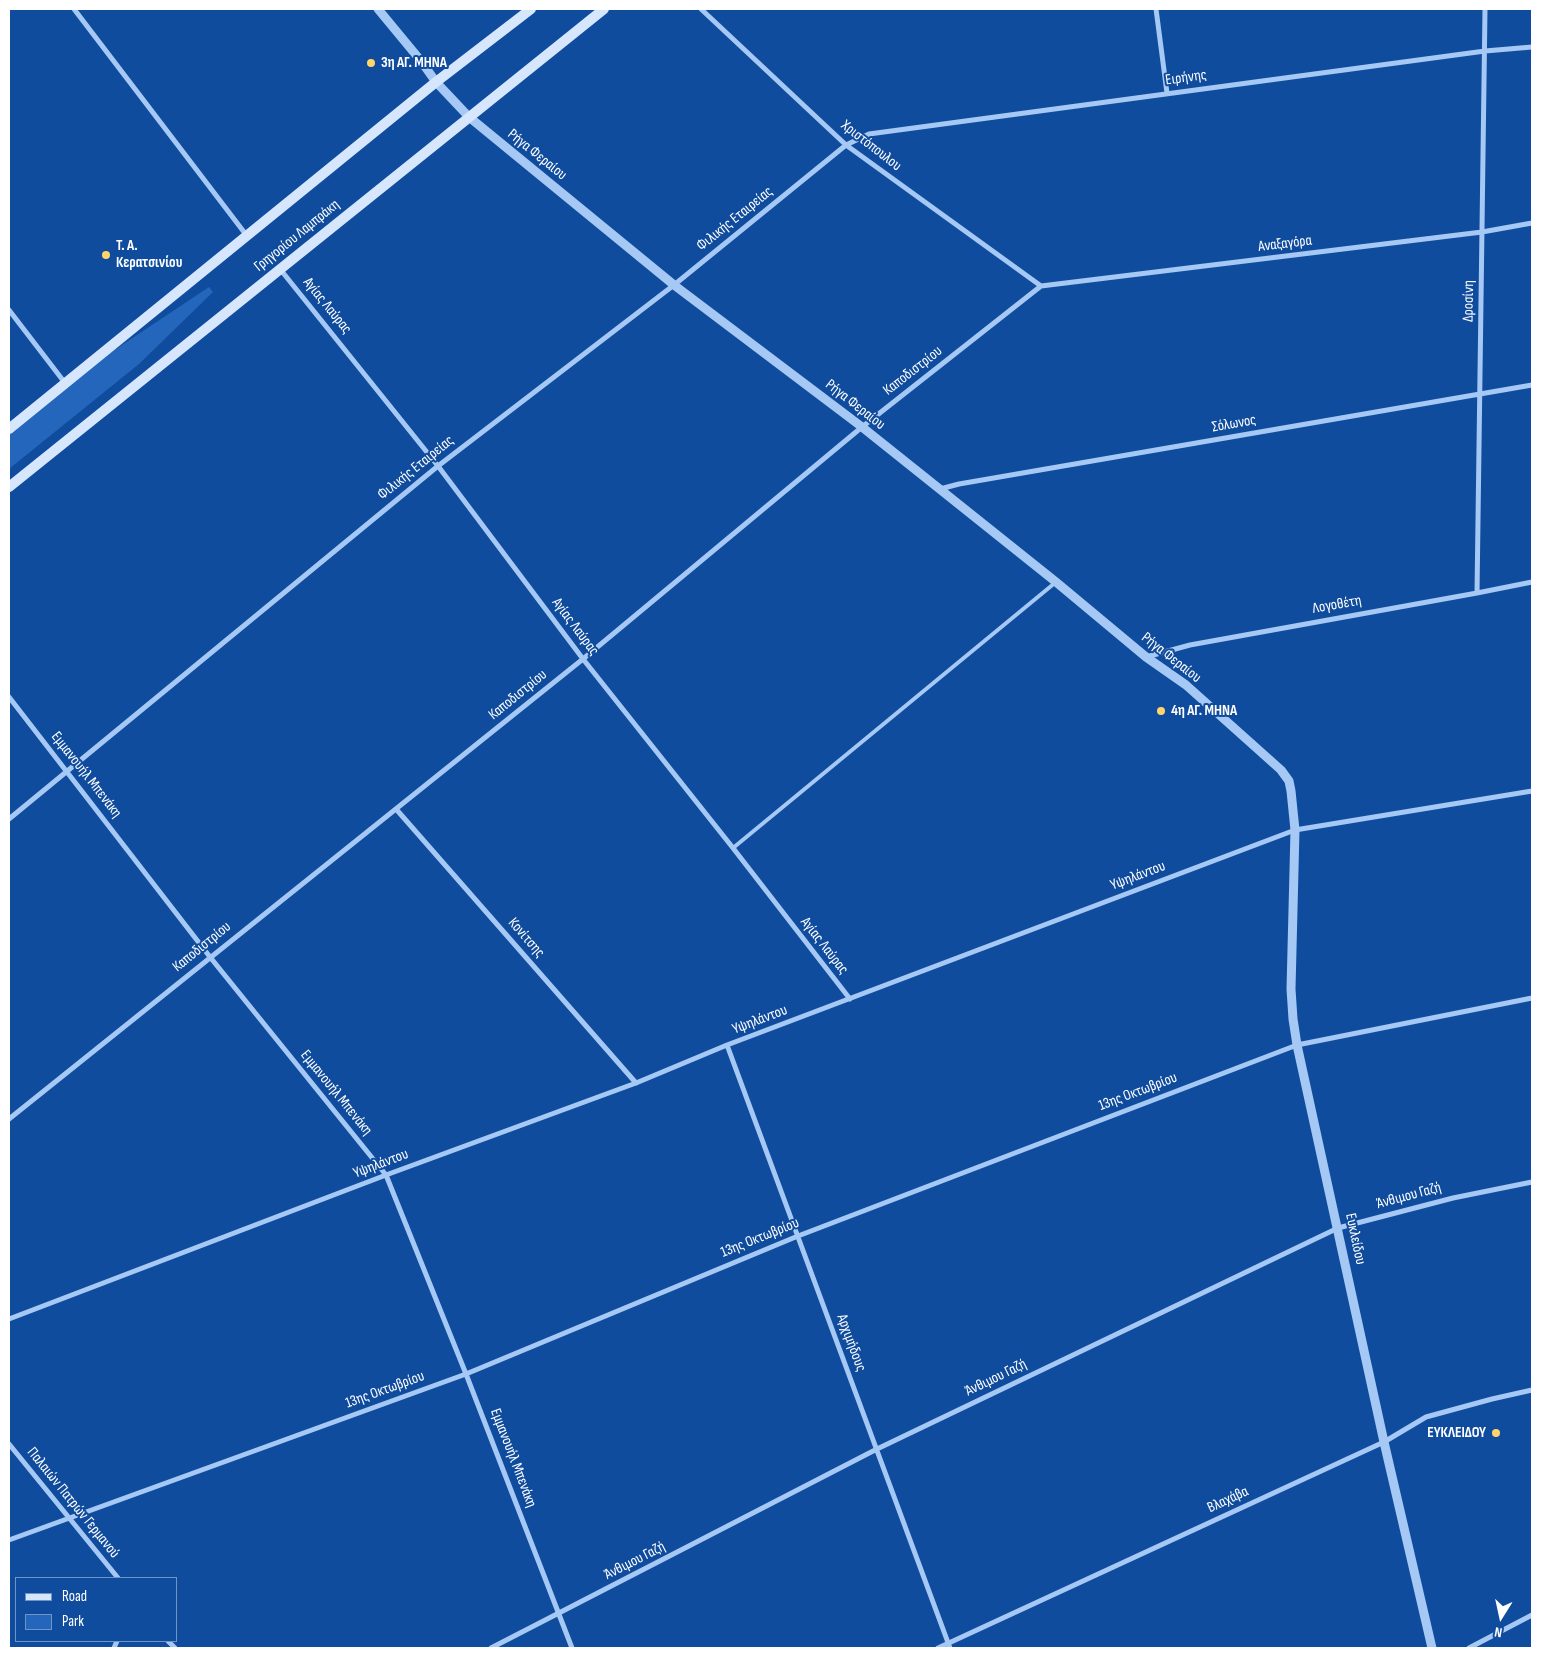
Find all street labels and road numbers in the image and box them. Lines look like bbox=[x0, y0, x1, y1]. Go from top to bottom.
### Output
street label: Ειρήνης bbox=[1164, 66, 1208, 90]
street label: Χριστόπουλου bbox=[837, 117, 905, 175]
street label: Ρήγα Φεραίου bbox=[504, 126, 570, 184]
street label: Φιλικής Εταιρείας bbox=[693, 183, 777, 255]
street label: Γρηγορίου Λαμπράκη bbox=[251, 196, 343, 276]
street label: Αναξαγόρα bbox=[1257, 232, 1313, 256]
street label: Αγίας Λαύρας bbox=[299, 274, 355, 338]
street label: Δροσίνη bbox=[1460, 280, 1478, 322]
street label: Καποδιστρίου bbox=[880, 342, 946, 400]
street label: Ρήγα Φεραίου bbox=[821, 376, 889, 434]
street label: Σόλωνος bbox=[1210, 411, 1258, 437]
street label: Φιλικής Εταιρείας bbox=[374, 432, 458, 504]
street label: Λογοθέτη bbox=[1311, 592, 1363, 618]
street label: Αγίας Λαύρας bbox=[548, 595, 602, 659]
street label: Ρήγα Φεραίου bbox=[1137, 629, 1205, 687]
street label: Καποδιστρίου bbox=[485, 666, 551, 724]
street label: Εμμανουήλ Μπενάκη bbox=[47, 728, 125, 822]
street label: Υψηλάντου bbox=[1108, 857, 1168, 895]
street label: Κονίτσης bbox=[504, 914, 548, 962]
street label: Αγίας Λαύρας bbox=[796, 914, 852, 978]
street label: Καποδιστρίου bbox=[169, 918, 235, 976]
street label: Υψηλάντου bbox=[730, 1001, 790, 1039]
street label: Εμμανουήλ Μπενάκη bbox=[296, 1047, 376, 1139]
street label: 13ης Οκτωβρίου bbox=[1096, 1069, 1180, 1115]
street label: Υψηλάντου bbox=[351, 1145, 411, 1183]
street label: Άνθιμου Γαζή bbox=[1375, 1179, 1443, 1213]
street label: Ευκλείδου bbox=[1341, 1212, 1369, 1266]
street label: 13ης Οκτωβρίου bbox=[718, 1214, 802, 1262]
street label: Αρχιμήδους bbox=[832, 1312, 870, 1374]
street label: Άνθιμου Γαζή bbox=[962, 1355, 1030, 1401]
street label: 13ης Οκτωβρίου bbox=[343, 1367, 427, 1413]
street label: Εμμανουήλ Μπενάκη bbox=[486, 1406, 540, 1510]
street label: Παλαιών Πατρών Γερμανού bbox=[23, 1444, 123, 1562]
street label: Βλαχάβα bbox=[1205, 1483, 1251, 1517]
street label: Άνθιμου Γαζή bbox=[601, 1538, 669, 1584]

